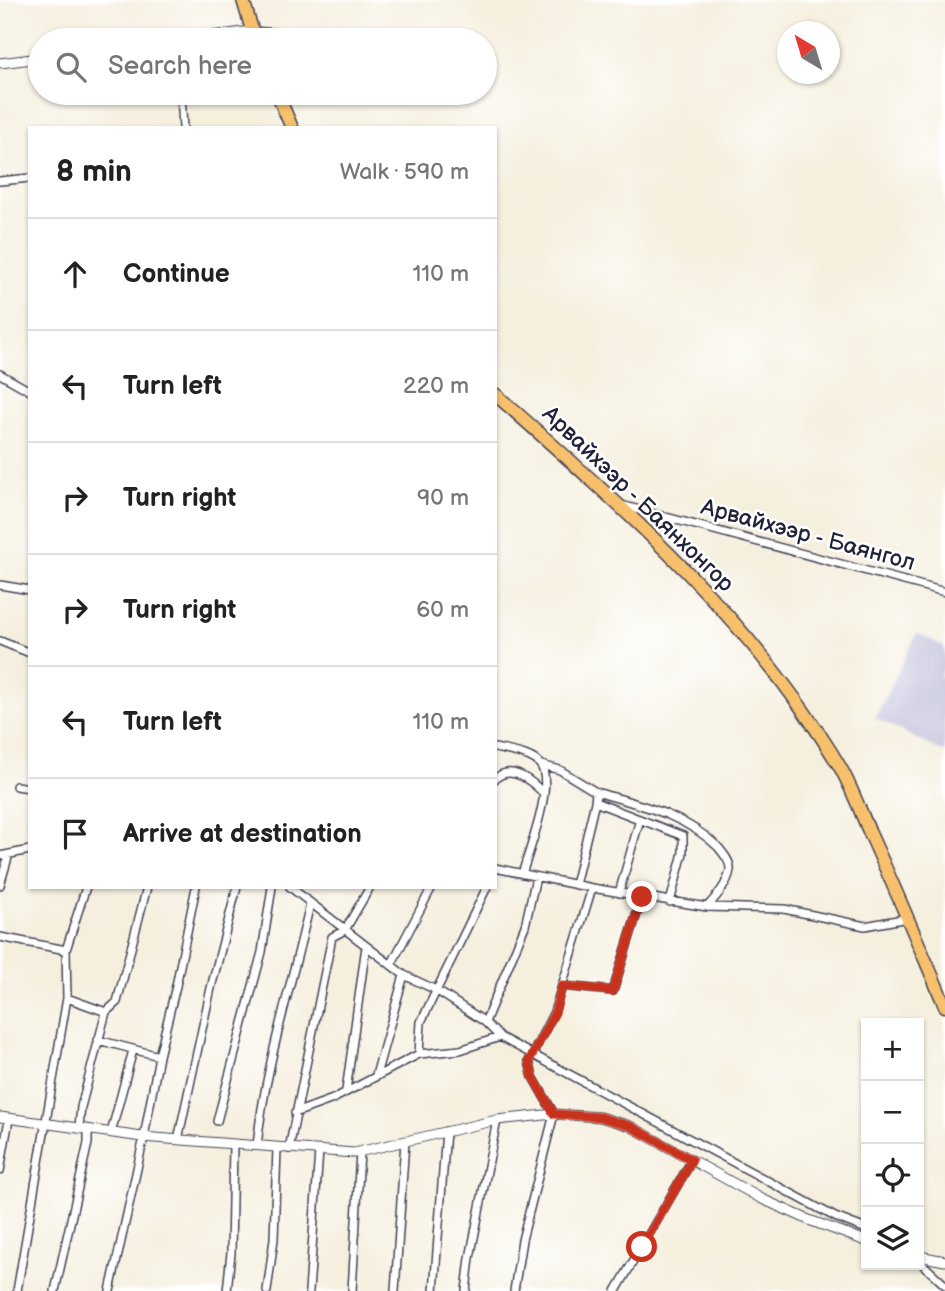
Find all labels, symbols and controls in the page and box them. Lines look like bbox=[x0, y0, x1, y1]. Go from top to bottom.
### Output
north arrow bbox=[777, 21, 840, 84]
search box bbox=[28, 28, 497, 105]
icon: search bbox=[52, 48, 90, 86]
text: Search here bbox=[108, 51, 252, 82]
text: 8 min bbox=[56, 154, 132, 190]
text: Walk · 590 m bbox=[340, 158, 469, 186]
icon: ahead bbox=[56, 255, 94, 293]
text: Continue bbox=[123, 259, 230, 290]
text: 110 m bbox=[412, 260, 469, 288]
icon: left bbox=[56, 367, 94, 405]
text: Turn left bbox=[123, 371, 222, 402]
text: 220 m bbox=[403, 372, 469, 400]
street label: Арвайхээр - Баянхонгор bbox=[536, 399, 740, 598]
icon: right bbox=[56, 479, 94, 517]
text: Turn right bbox=[123, 483, 236, 514]
text: 90 m bbox=[417, 484, 469, 512]
street label: Арвайхээр - Баянгол bbox=[697, 493, 918, 577]
icon: right bbox=[56, 591, 94, 629]
text: Turn right bbox=[123, 595, 236, 626]
text: 60 m bbox=[416, 596, 469, 624]
icon: left bbox=[56, 703, 94, 741]
text: Turn left bbox=[123, 707, 222, 738]
text: 110 m bbox=[412, 708, 469, 736]
icon: arrive bbox=[56, 815, 94, 853]
text: Arrive at destination bbox=[123, 819, 362, 850]
route end bbox=[626, 881, 657, 912]
map controls bbox=[861, 1018, 924, 1270]
button: + bbox=[861, 1018, 924, 1081]
button: − bbox=[861, 1081, 924, 1144]
button: locate bbox=[861, 1144, 924, 1207]
button: layers bbox=[861, 1207, 924, 1270]
route start bbox=[626, 1231, 657, 1262]

